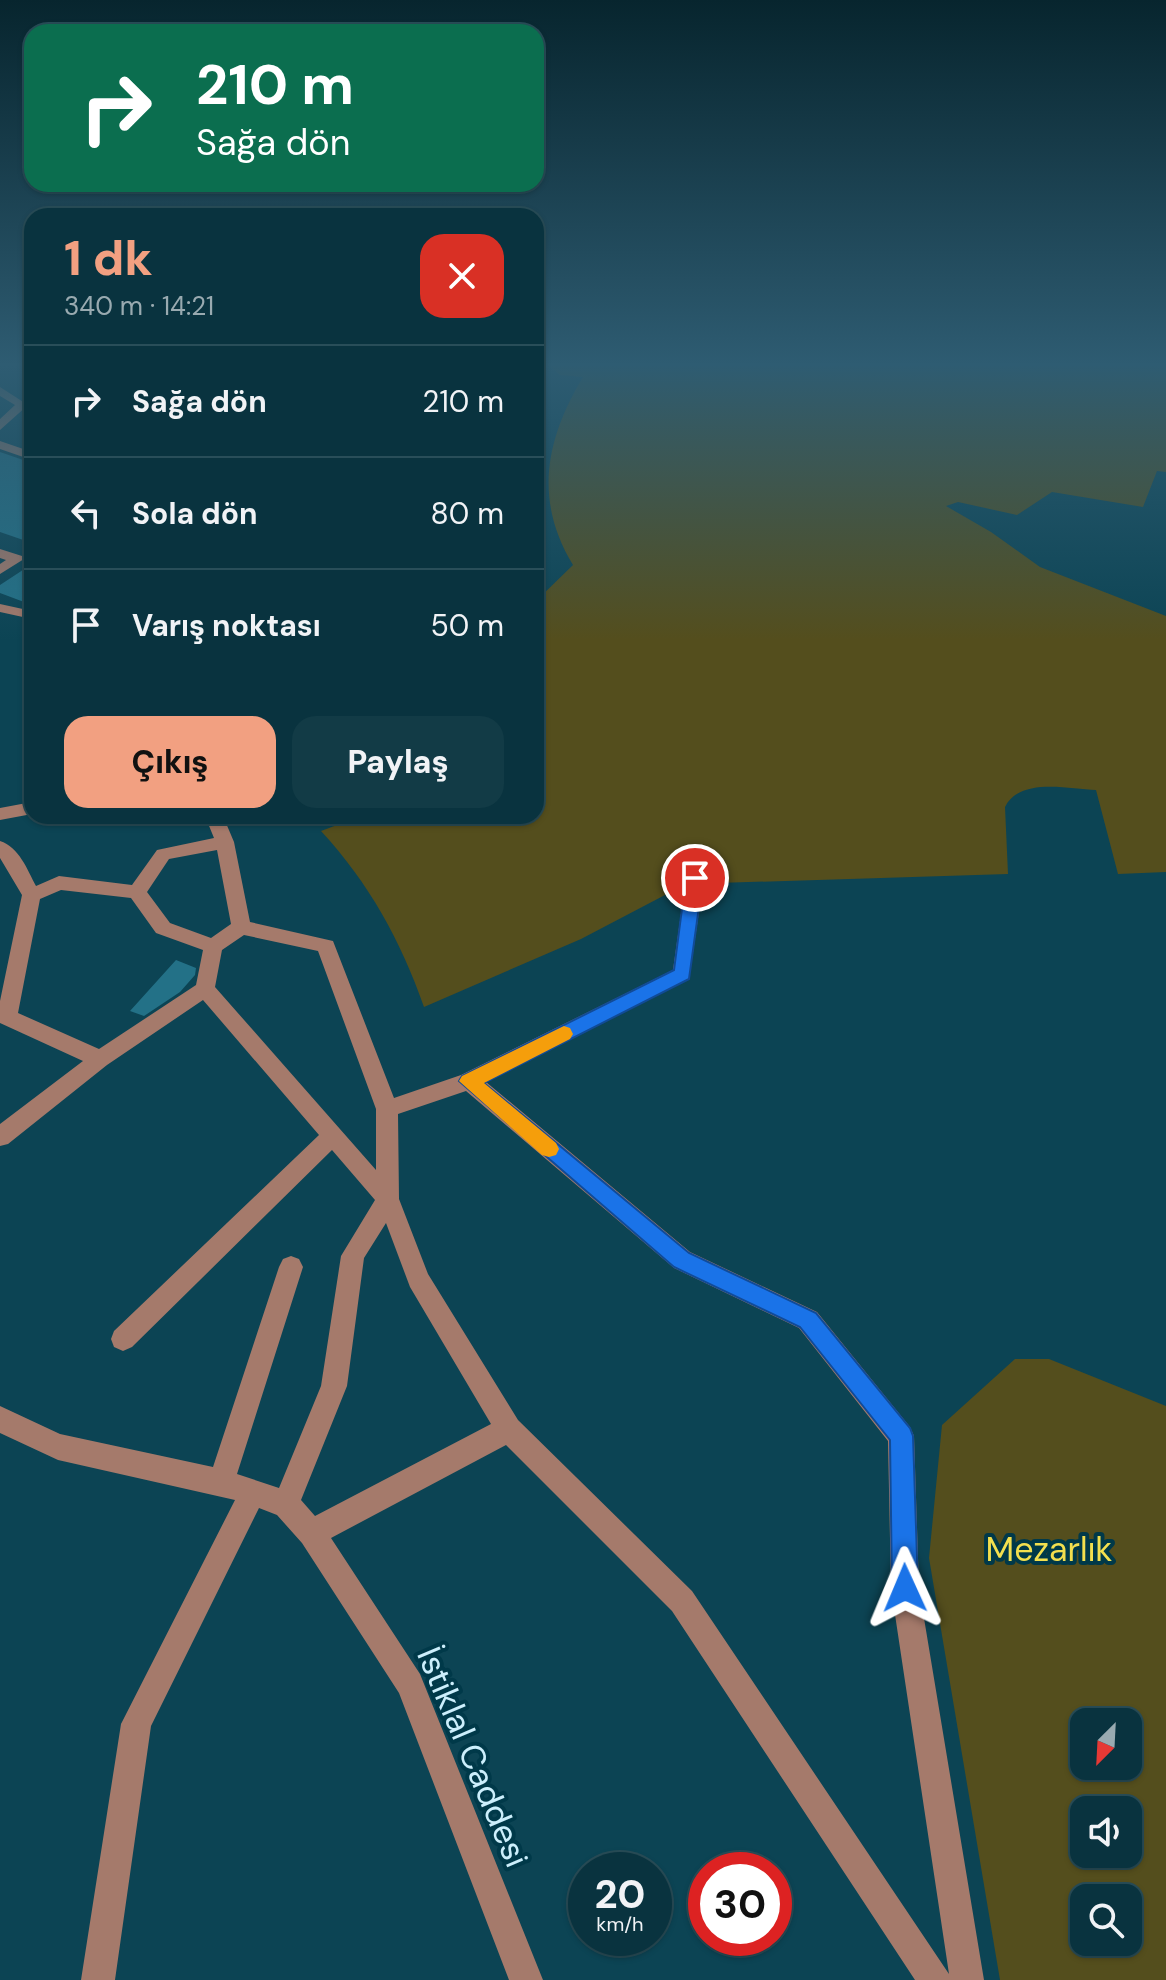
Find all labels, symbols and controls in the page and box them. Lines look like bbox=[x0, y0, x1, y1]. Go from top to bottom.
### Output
text: 210 m bbox=[196, 48, 354, 121]
icon: right bbox=[64, 56, 168, 160]
text: Sağa dön bbox=[196, 119, 350, 166]
text: 1 dk bbox=[64, 227, 153, 290]
button: close bbox=[420, 234, 504, 318]
text: 340 m · 14:21 bbox=[64, 289, 214, 323]
icon: right bbox=[64, 379, 108, 423]
text: Sağa dön bbox=[132, 382, 267, 421]
text: 210 m bbox=[422, 382, 504, 421]
icon: left bbox=[64, 491, 108, 535]
text: Sola dön bbox=[132, 494, 258, 533]
text: 80 m bbox=[431, 494, 504, 533]
icon: arrive bbox=[64, 603, 108, 647]
text: Varış noktası bbox=[132, 606, 321, 645]
text: 50 m bbox=[430, 606, 504, 645]
button: Çıkış bbox=[64, 716, 276, 808]
button: Paylaş bbox=[292, 716, 504, 808]
pin bbox=[661, 844, 729, 912]
icon: arrive bbox=[673, 856, 717, 900]
park label: Mezarlık bbox=[986, 1527, 1112, 1572]
position arrow bbox=[863, 1546, 947, 1630]
street label: İstiklal Caddesi bbox=[406, 1640, 540, 1874]
north arrow bbox=[1070, 1708, 1142, 1780]
map controls bbox=[1070, 1708, 1142, 1956]
button: sound bbox=[1070, 1796, 1142, 1868]
speed limit sign: 30 bbox=[688, 1852, 792, 1956]
text: 20 bbox=[594, 1868, 646, 1920]
button: search bbox=[1070, 1884, 1142, 1956]
text: km/h bbox=[596, 1911, 644, 1937]

